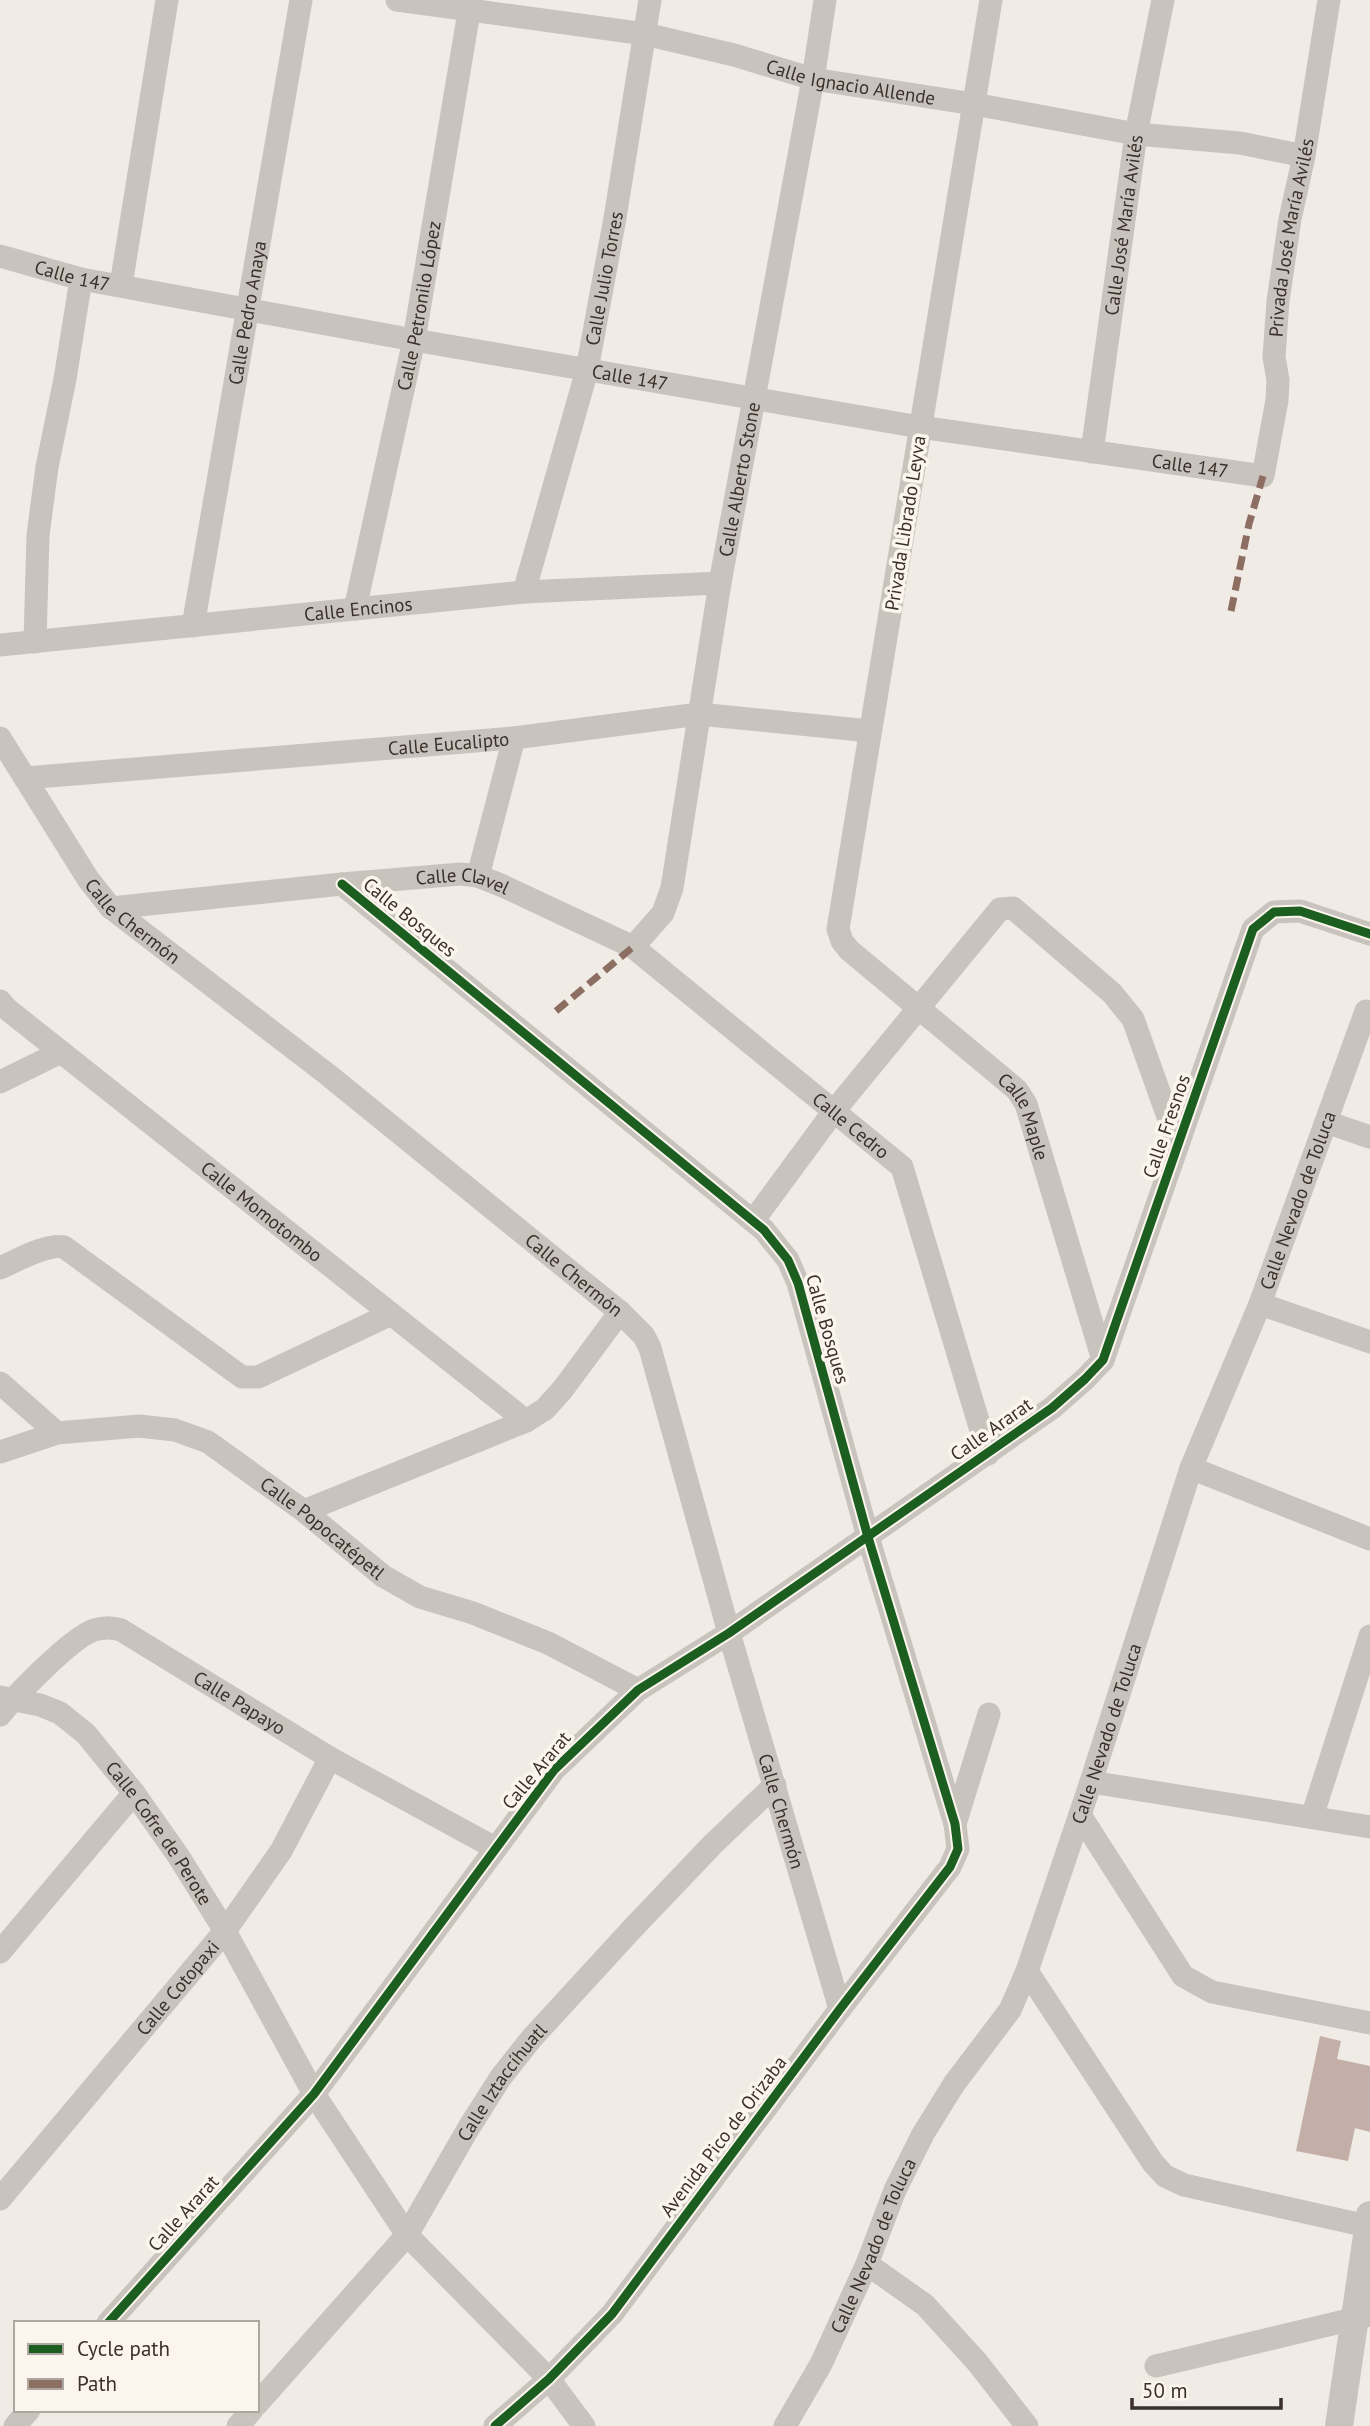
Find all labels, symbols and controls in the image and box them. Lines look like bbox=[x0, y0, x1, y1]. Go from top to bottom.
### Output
street label: Calle Ignacio Allende bbox=[763, 53, 937, 110]
street label: Calle José María Avilés bbox=[1099, 133, 1148, 317]
street label: Privada José María Avilés bbox=[1263, 137, 1319, 338]
street label: Calle Julio Torres bbox=[580, 210, 628, 347]
street label: Calle Petronilo López bbox=[391, 219, 446, 393]
street label: Calle Pedro Anaya bbox=[223, 239, 271, 387]
street label: Calle 147 bbox=[32, 254, 112, 296]
street label: Calle 147 bbox=[590, 359, 670, 395]
street label: Calle Alberto Stone bbox=[713, 400, 765, 559]
street label: Privada Librado Leyva bbox=[879, 434, 931, 612]
street label: Calle 147 bbox=[1150, 448, 1230, 483]
street label: Calle Encinos bbox=[303, 591, 413, 626]
street label: Calle Eucalipto bbox=[387, 726, 510, 760]
street label: Calle Clavel bbox=[415, 862, 514, 900]
street label: Calle Bosques bbox=[358, 872, 462, 962]
street label: Calle Chermón bbox=[80, 873, 185, 969]
street label: Calle Maple bbox=[993, 1067, 1054, 1163]
street label: Calle Fresnos bbox=[1137, 1071, 1195, 1181]
street label: Calle Cedro bbox=[808, 1087, 894, 1164]
street label: Calle Nevado de Toluca bbox=[1254, 1108, 1341, 1293]
street label: Calle Momotombo bbox=[196, 1156, 328, 1267]
street label: Calle Chermón bbox=[520, 1228, 628, 1322]
street label: Calle Bosques bbox=[801, 1271, 855, 1387]
street label: Calle Ararat bbox=[945, 1392, 1037, 1466]
street label: Calle Popocatépetl bbox=[256, 1471, 390, 1585]
street label: Calle Nevado de Toluca bbox=[1066, 1640, 1146, 1827]
street label: Calle Papayo bbox=[189, 1665, 290, 1740]
street label: Calle Ararat bbox=[496, 1726, 576, 1814]
street label: Calle Chermón bbox=[753, 1751, 810, 1872]
street label: Calle Cofre de Perote bbox=[101, 1756, 218, 1909]
street label: Calle Cotopaxi bbox=[131, 1935, 224, 2040]
street label: Calle Iztaccíhuatl bbox=[452, 2018, 552, 2145]
street label: Avenida Pico de Orizaba bbox=[655, 2051, 791, 2221]
street label: Calle Nevado de Toluca bbox=[825, 2154, 921, 2337]
street label: Calle Ararat bbox=[142, 2169, 224, 2256]
legend bbox=[14, 2321, 259, 2412]
text: Cycle path bbox=[77, 2335, 170, 2362]
scale bar bbox=[1132, 2366, 1281, 2410]
text: Path bbox=[77, 2370, 117, 2397]
text: 50 m bbox=[1142, 2377, 1188, 2404]

